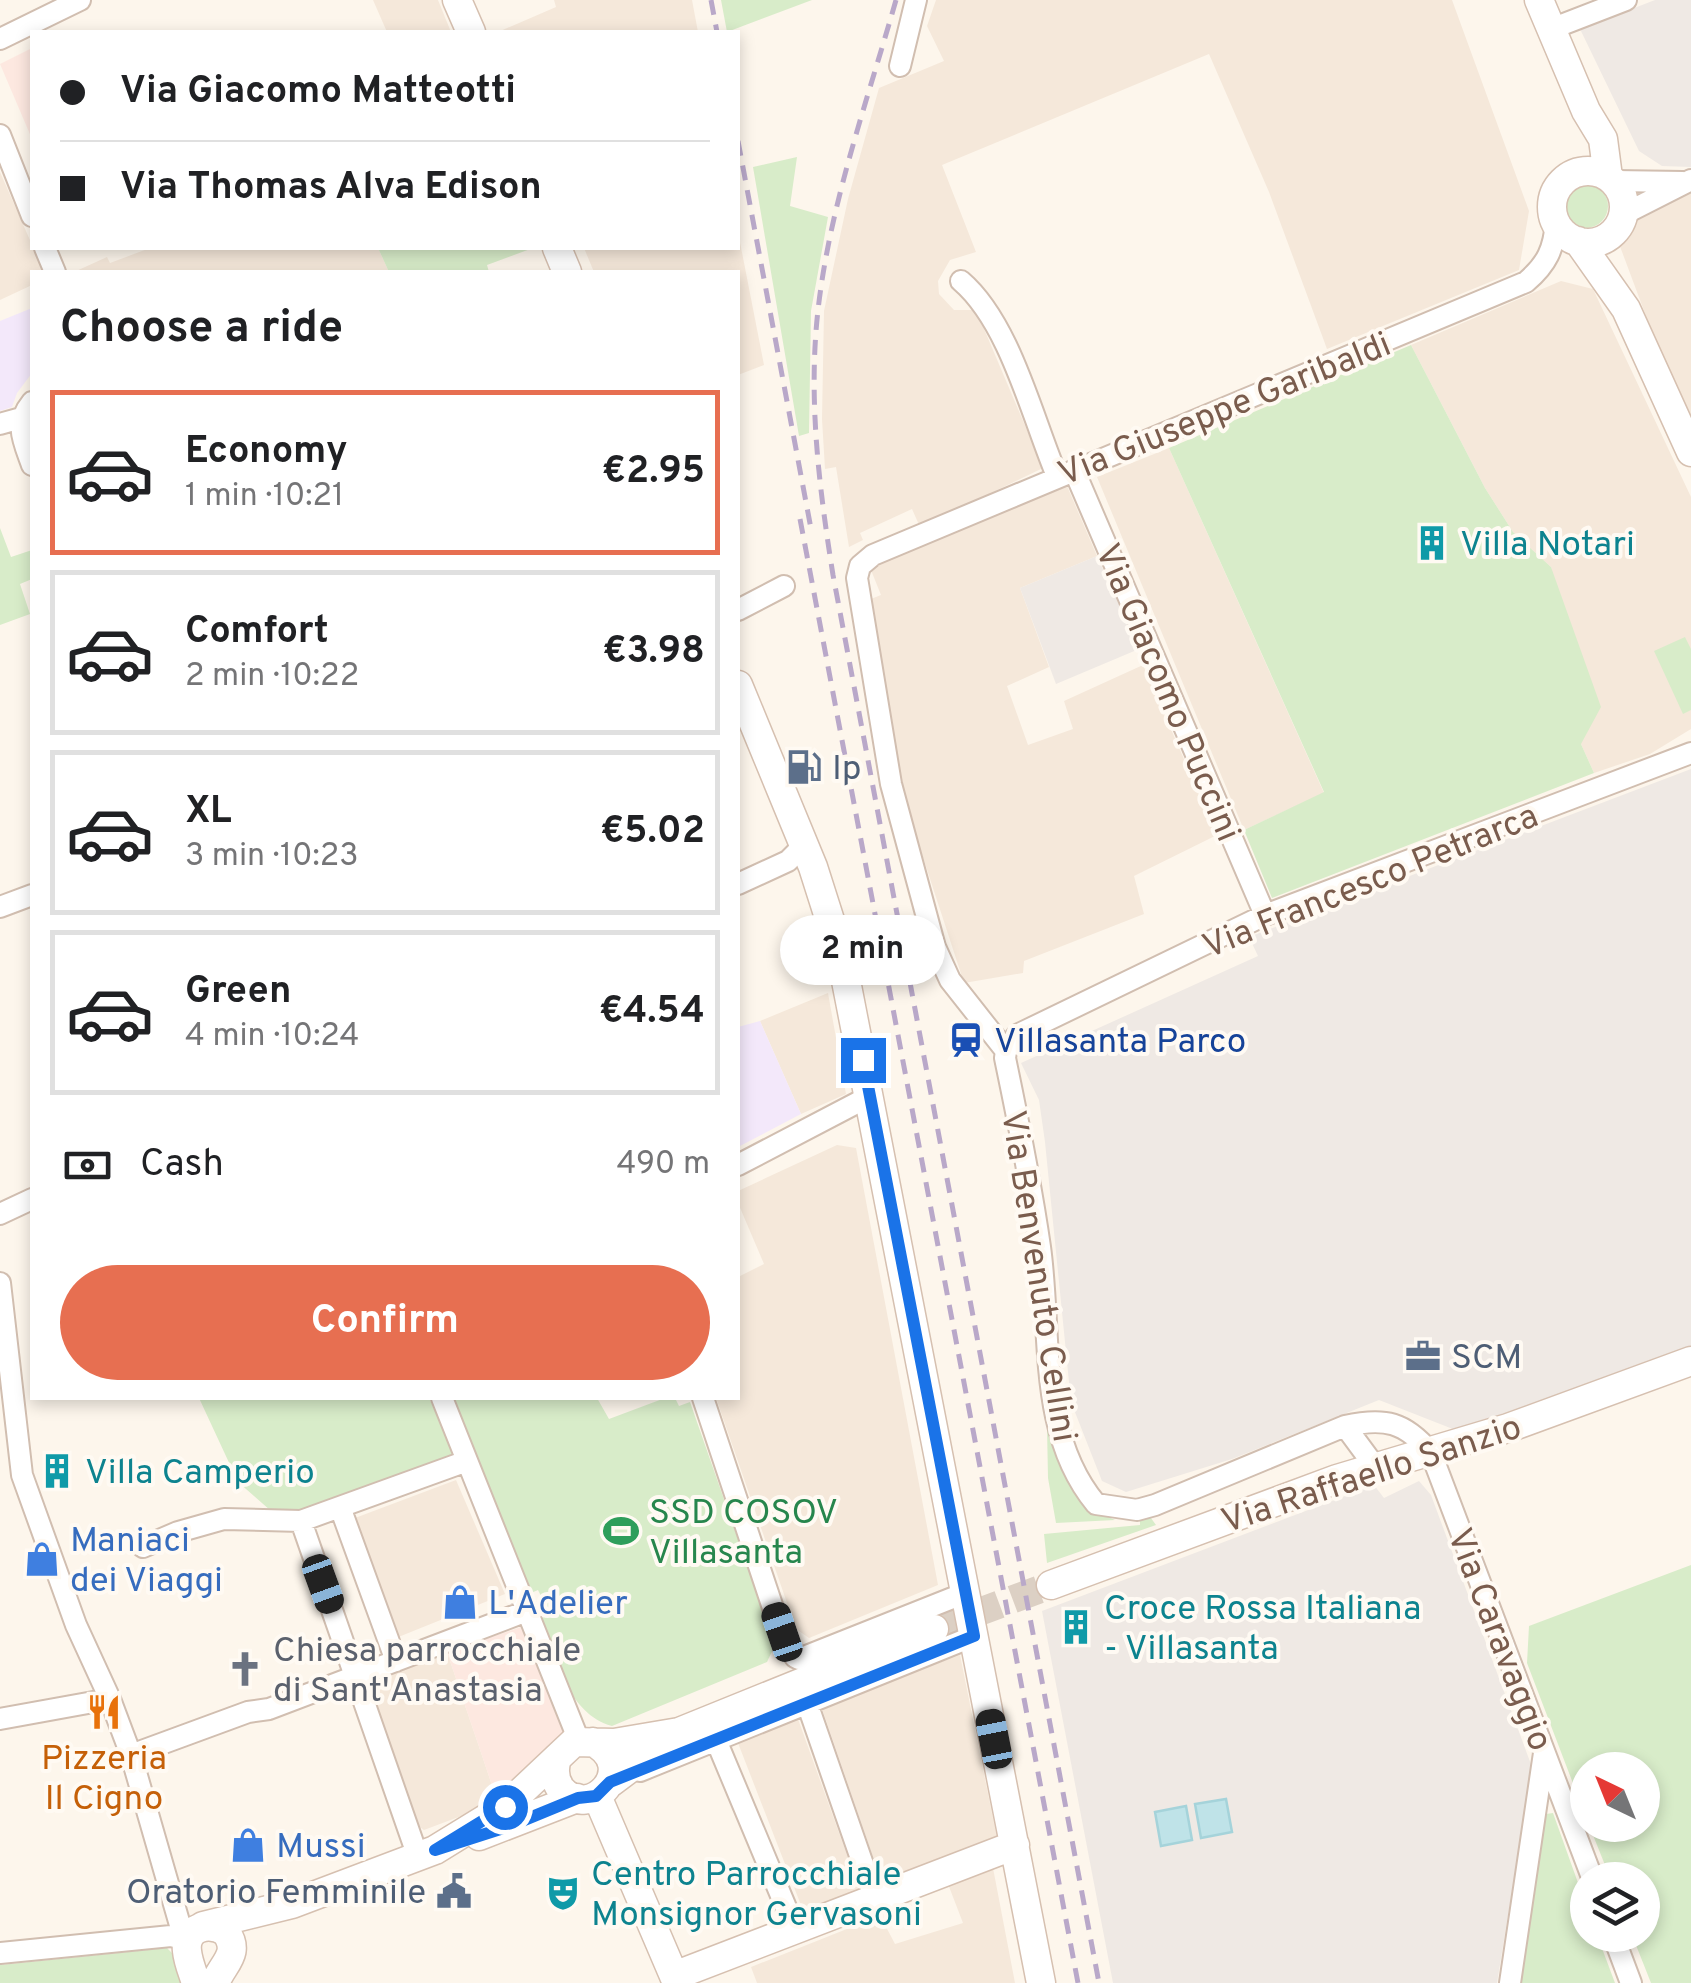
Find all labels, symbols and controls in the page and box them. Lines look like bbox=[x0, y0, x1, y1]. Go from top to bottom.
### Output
text: Via Giacomo Matteotti bbox=[120, 68, 516, 117]
text: Via Thomas Alva Edison bbox=[120, 164, 542, 213]
text: Choose a ride bbox=[60, 301, 343, 358]
street label: Via Giuseppe Garibaldi bbox=[1052, 324, 1398, 498]
icon: car bbox=[65, 428, 155, 518]
text: Economy bbox=[185, 428, 347, 477]
text: €2.95 bbox=[602, 448, 705, 497]
text: 1 min · 10:21 bbox=[185, 477, 344, 517]
building icon: Villa Notari bbox=[1413, 524, 1451, 562]
place label: Villa Notari bbox=[1460, 524, 1635, 568]
street label: Via Giacomo Puccini bbox=[1084, 538, 1249, 849]
icon: car bbox=[65, 608, 155, 698]
text: Comfort bbox=[185, 608, 329, 657]
text: €3.98 bbox=[602, 628, 705, 677]
text: 2 min · 10:22 bbox=[185, 657, 359, 697]
fuel station icon: Ip bbox=[785, 748, 823, 786]
place label: Ip bbox=[832, 748, 862, 792]
icon: car bbox=[65, 788, 155, 878]
text: XL bbox=[185, 788, 232, 837]
street label: Via Francesco Petrarca bbox=[1197, 795, 1545, 970]
text: €5.02 bbox=[600, 808, 705, 857]
text: 3 min · 10:23 bbox=[185, 837, 359, 877]
callout: 2 min bbox=[780, 915, 946, 985]
text: 2 min bbox=[821, 930, 904, 970]
icon: car bbox=[65, 968, 155, 1058]
text: Green bbox=[185, 968, 291, 1017]
text: €4.54 bbox=[599, 988, 705, 1037]
text: 4 min · 10:24 bbox=[185, 1017, 360, 1057]
station icon: Villasanta Parco bbox=[947, 1021, 985, 1059]
place label: Villasanta Parco bbox=[994, 1021, 1246, 1065]
route end bbox=[841, 1038, 886, 1083]
street label: Via Benvenuto Cellini bbox=[989, 1108, 1085, 1445]
icon: cash bbox=[60, 1138, 115, 1193]
text: Cash bbox=[140, 1141, 224, 1190]
text: 490 m bbox=[617, 1145, 710, 1185]
button: Confirm bbox=[60, 1265, 710, 1380]
office icon: SCM bbox=[1404, 1337, 1442, 1375]
place label: SCM bbox=[1451, 1337, 1522, 1381]
street label: Via Raffaello Sanzio bbox=[1216, 1407, 1527, 1545]
building icon: Villa Camperio bbox=[38, 1452, 76, 1490]
place label: Villa Camperio bbox=[85, 1452, 315, 1496]
place label: SSD COSOV Villasanta bbox=[649, 1492, 838, 1576]
sports icon: SSD COSOV Villasanta bbox=[602, 1512, 640, 1550]
place label: Maniaci dei Viaggi bbox=[70, 1520, 223, 1604]
street label: Via Caravaggio bbox=[1436, 1523, 1561, 1758]
shop icon: Maniaci dei Viaggi bbox=[23, 1540, 61, 1578]
car bbox=[299, 1551, 347, 1617]
shop icon: L'Adelier bbox=[441, 1583, 479, 1621]
place label: L'Adelier bbox=[488, 1583, 628, 1627]
place label: Croce Rossa Italiana - Villasanta bbox=[1104, 1588, 1421, 1672]
car bbox=[758, 1599, 806, 1665]
building icon: Croce Rossa Italiana - Villasanta bbox=[1057, 1608, 1095, 1646]
place label: Chiesa parrocchiale di Sant'Anastasia bbox=[273, 1630, 581, 1714]
church icon: Chiesa parrocchiale di Sant'Anastasia bbox=[226, 1650, 264, 1688]
restaurant icon: Pizzeria Il Cigno bbox=[85, 1693, 123, 1731]
car bbox=[974, 1707, 1014, 1771]
place label: Pizzeria Il Cigno bbox=[41, 1738, 167, 1822]
north arrow bbox=[1570, 1752, 1660, 1842]
map controls bbox=[1570, 1752, 1660, 1952]
route start bbox=[483, 1785, 528, 1830]
shop icon: Mussi bbox=[229, 1826, 267, 1864]
place label: Mussi bbox=[276, 1826, 366, 1870]
place label: Centro Parrocchiale Monsignor Gervasoni bbox=[591, 1854, 922, 1938]
button: layers bbox=[1570, 1862, 1660, 1952]
place label: Oratorio Femminile bbox=[126, 1872, 426, 1916]
public building icon: Oratorio Femminile bbox=[435, 1872, 473, 1910]
theatre icon: Centro Parrocchiale Monsignor Gervasoni bbox=[544, 1874, 582, 1912]

